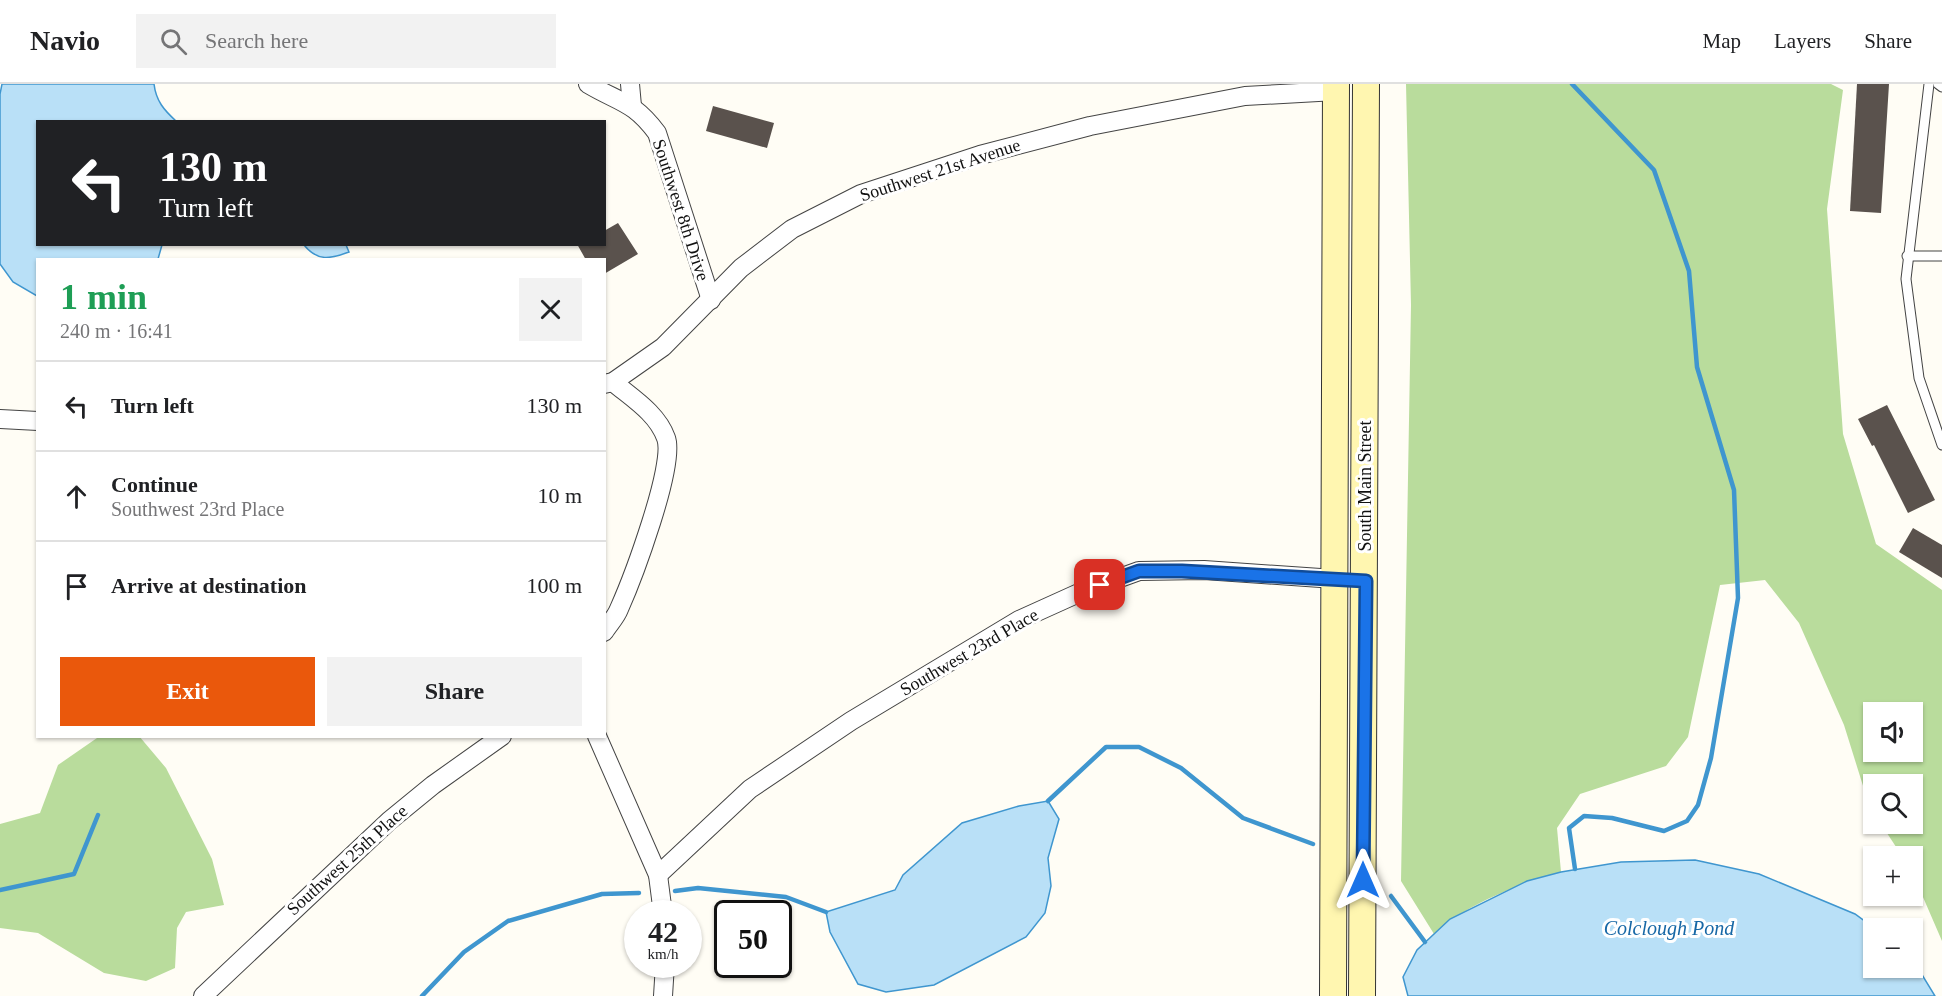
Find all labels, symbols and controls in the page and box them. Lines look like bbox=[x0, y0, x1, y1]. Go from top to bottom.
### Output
search box bbox=[136, 14, 556, 68]
text: Navio bbox=[30, 25, 100, 56]
icon: search bbox=[157, 25, 190, 58]
text: Search here bbox=[205, 28, 308, 53]
text: Map bbox=[1703, 29, 1741, 53]
text: Layers bbox=[1774, 29, 1831, 53]
text: Share bbox=[1864, 29, 1912, 53]
street label: Southwest 21st Avenue bbox=[857, 135, 1023, 205]
street label: Southwest 8th Drive bbox=[649, 137, 713, 283]
icon: left bbox=[60, 144, 138, 222]
text: 130 m bbox=[159, 144, 268, 190]
text: Turn left bbox=[159, 193, 253, 223]
text: 1 min bbox=[60, 277, 147, 317]
button: close bbox=[519, 278, 582, 341]
text: 240 m · 16:41 bbox=[60, 320, 173, 342]
icon: left bbox=[60, 390, 93, 423]
text: Turn left bbox=[111, 393, 194, 418]
text: 130 m bbox=[526, 393, 582, 418]
street label: South Main Street bbox=[1355, 421, 1375, 552]
text: Continue bbox=[111, 472, 198, 497]
icon: ahead bbox=[60, 480, 93, 513]
text: 10 m bbox=[537, 483, 582, 508]
text: Southwest 23rd Place bbox=[111, 498, 284, 520]
pin bbox=[1074, 559, 1125, 610]
icon: arrive bbox=[1083, 568, 1116, 601]
icon: arrive bbox=[60, 570, 93, 603]
text: Arrive at destination bbox=[111, 573, 307, 598]
text: 100 m bbox=[526, 573, 582, 598]
street label: Southwest 23rd Place bbox=[896, 604, 1042, 700]
button: Exit bbox=[60, 657, 315, 726]
button: Share bbox=[327, 657, 582, 726]
map controls bbox=[1863, 702, 1923, 978]
button: sound bbox=[1863, 702, 1923, 762]
button: search bbox=[1863, 774, 1923, 834]
street label: Southwest 25th Place bbox=[283, 801, 411, 919]
button: + bbox=[1863, 846, 1923, 906]
position arrow bbox=[1331, 848, 1395, 912]
speed limit sign: 50 bbox=[714, 900, 792, 978]
text: 42 bbox=[648, 915, 678, 948]
water label: Colclough Pond bbox=[1604, 917, 1735, 940]
button: − bbox=[1863, 918, 1923, 978]
text: km/h bbox=[648, 946, 678, 962]

